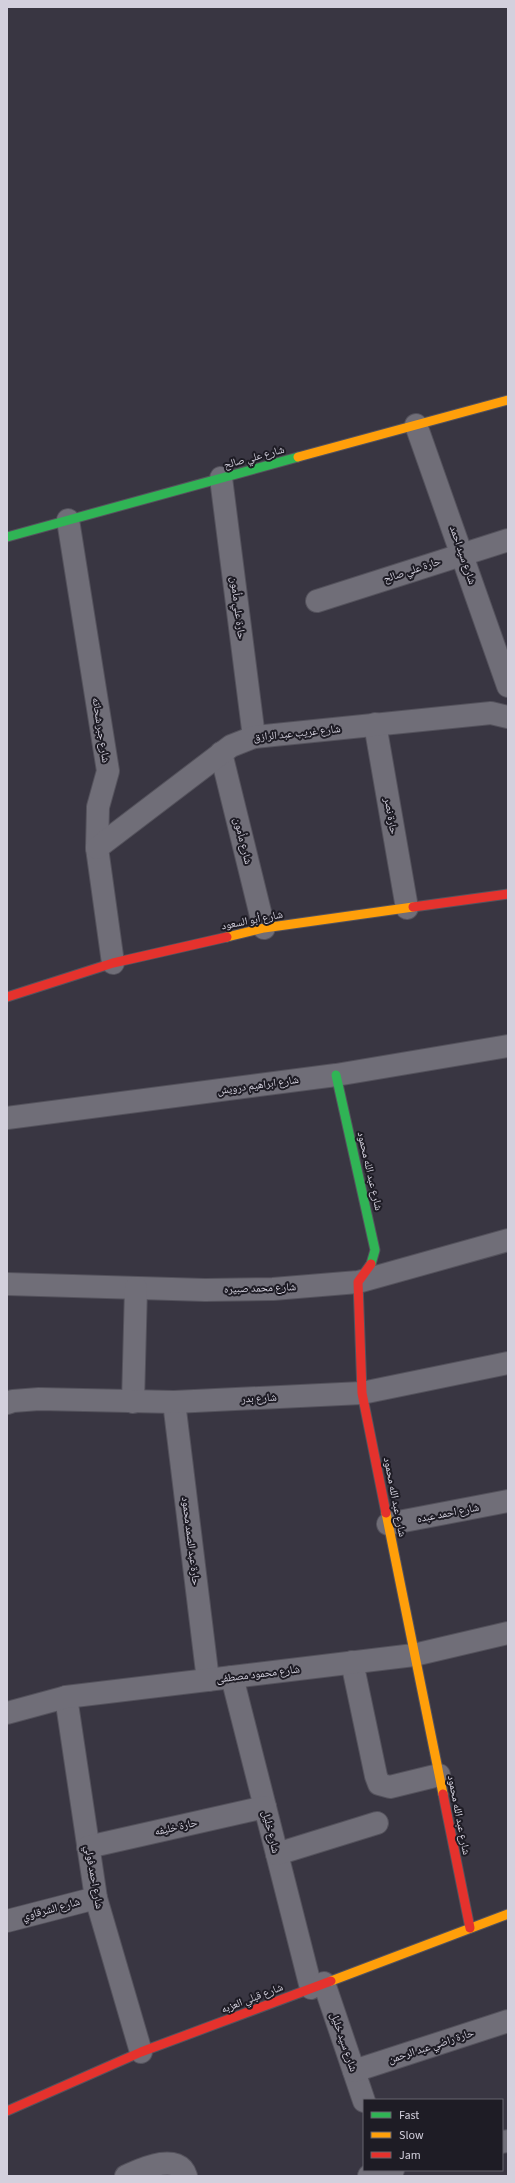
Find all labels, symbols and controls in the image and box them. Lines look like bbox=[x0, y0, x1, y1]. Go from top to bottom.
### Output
street label: شارع علي صالح bbox=[222, 442, 286, 473]
street label: شارع سيد احمد bbox=[446, 524, 480, 586]
street label: حارة علي صالح bbox=[381, 554, 443, 587]
street label: حارة علي مأمون bbox=[226, 576, 249, 640]
street label: شارع جبر شحاته bbox=[88, 696, 114, 764]
street label: شارع غريب عبد الرازق bbox=[253, 721, 341, 745]
street label: حارة نصر bbox=[380, 796, 402, 835]
street label: شارع مأمون bbox=[230, 816, 256, 866]
street label: شارع أبو السعود bbox=[220, 907, 284, 933]
street label: شارع ابراهيم درويش bbox=[216, 1072, 300, 1098]
street label: شارع عبد الله محمود bbox=[354, 1130, 386, 1212]
street label: شارع محمد صبيره bbox=[224, 1279, 296, 1297]
street label: شارع بدر bbox=[240, 1390, 277, 1406]
street label: شارع عبد الله محمود bbox=[380, 1456, 410, 1538]
street label: حارة عبد الصمد محمود bbox=[178, 1496, 204, 1586]
street label: شارع احمد عبده bbox=[416, 1500, 480, 1526]
street label: شارع محمود مصطفى bbox=[215, 1661, 301, 1687]
street label: شارع عبد الله محمود bbox=[444, 1774, 474, 1856]
street label: شارع خليل bbox=[258, 1809, 284, 1855]
street label: حارة خليفه bbox=[153, 1815, 199, 1839]
street label: شارع احمد فولي bbox=[80, 1844, 107, 1910]
street label: شارع الشرقاوي bbox=[20, 1894, 82, 1925]
street label: شارع قبلي العزبه bbox=[219, 1979, 285, 2017]
street label: شارع سيد خليل bbox=[327, 2010, 361, 2074]
street label: حارة راضي عبد الرحمن bbox=[386, 2025, 476, 2068]
legend bbox=[363, 2099, 503, 2171]
text: Fast bbox=[399, 2107, 419, 2124]
text: Slow bbox=[399, 2127, 424, 2144]
text: Jam bbox=[399, 2147, 421, 2164]

